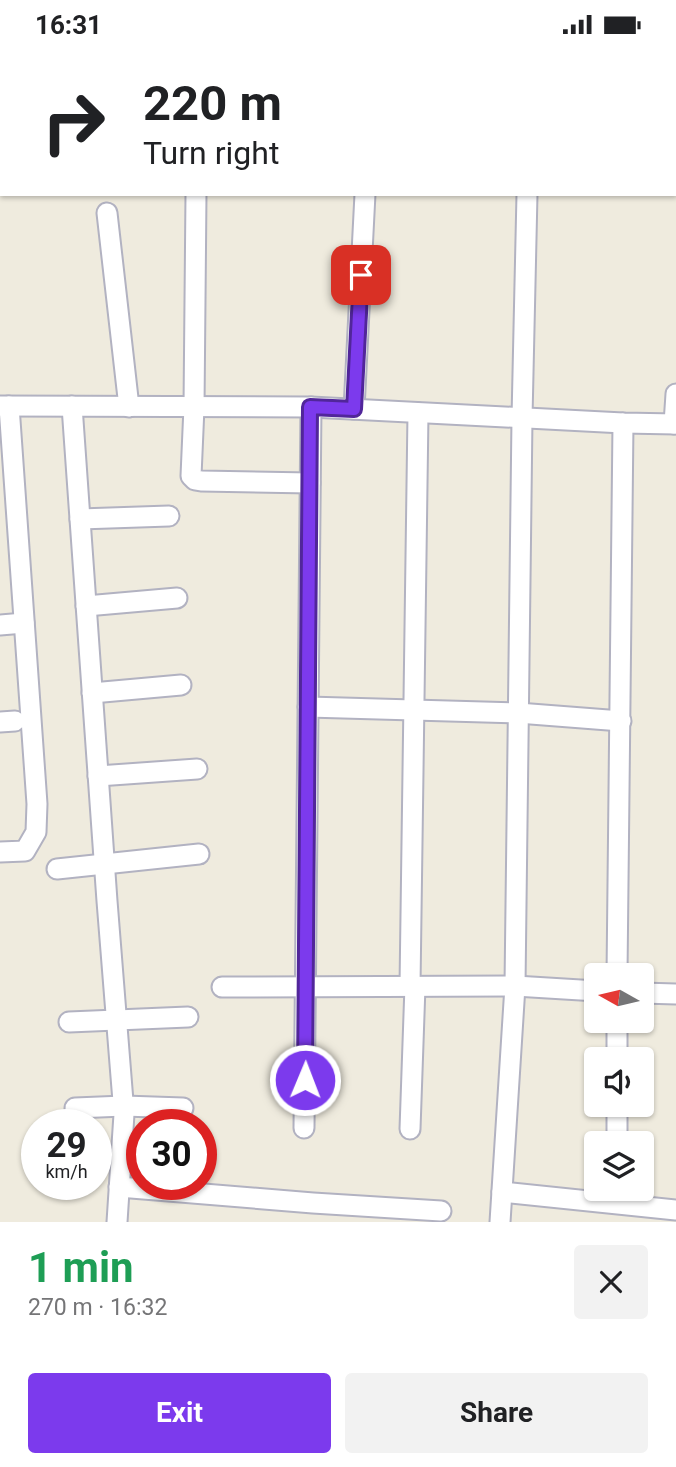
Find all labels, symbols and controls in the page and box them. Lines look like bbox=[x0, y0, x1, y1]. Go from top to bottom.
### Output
text: 16:31 bbox=[35, 10, 102, 40]
text: 220 m bbox=[143, 75, 282, 132]
icon: right bbox=[28, 77, 119, 168]
text: Turn right bbox=[143, 134, 279, 172]
pin bbox=[331, 245, 391, 305]
icon: arrive bbox=[342, 256, 380, 294]
north arrow bbox=[584, 963, 654, 1033]
map controls bbox=[584, 963, 654, 1201]
position arrow bbox=[268, 1043, 342, 1117]
button: sound bbox=[584, 1047, 654, 1117]
speed limit sign: 30 bbox=[126, 1109, 217, 1200]
text: 29 bbox=[46, 1125, 87, 1166]
button: layers bbox=[584, 1131, 654, 1201]
text: km/h bbox=[45, 1161, 88, 1182]
text: 1 min bbox=[28, 1243, 134, 1292]
button: close bbox=[574, 1245, 648, 1319]
text: 270 m · 16:32 bbox=[28, 1294, 167, 1321]
button: Exit bbox=[28, 1373, 331, 1453]
button: Share bbox=[345, 1373, 648, 1453]

